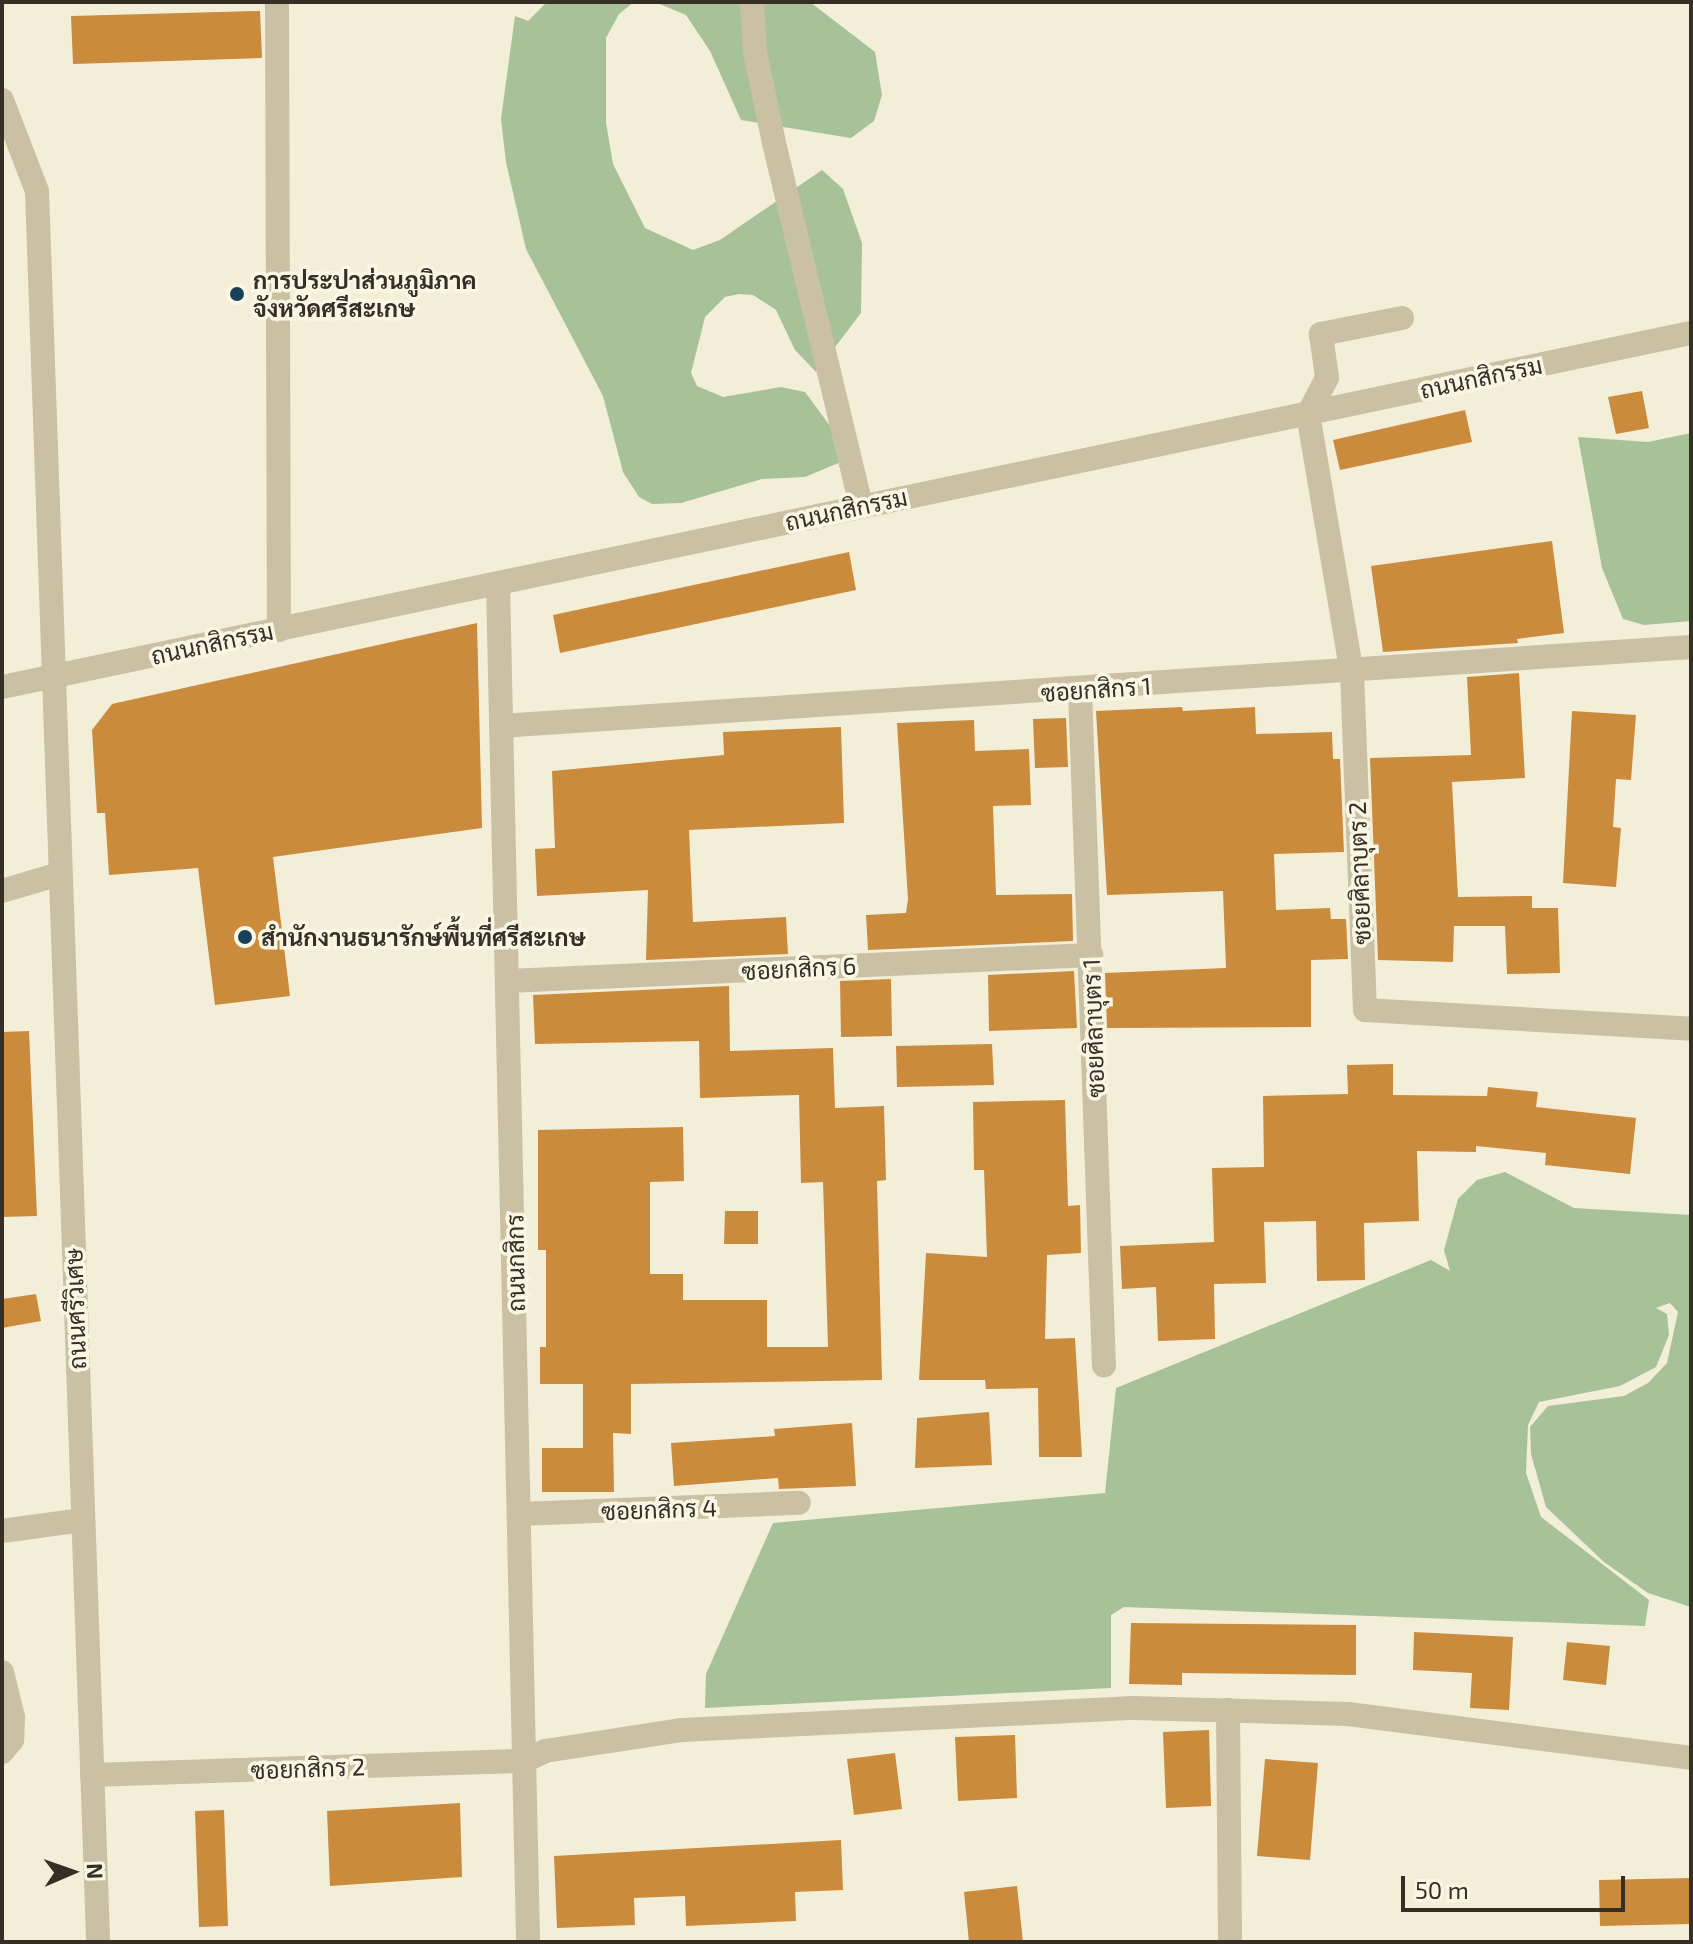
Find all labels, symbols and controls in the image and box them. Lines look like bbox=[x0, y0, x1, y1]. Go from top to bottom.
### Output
place label: การประปาส่วนภูมิภาค จังหวัดศรีสะเกษ bbox=[253, 266, 476, 322]
marker: การประปาส่วนภูมิภาค จังหวัดศรีสะเกษ bbox=[228, 285, 246, 303]
street label: ถนนกสิกรรม bbox=[1417, 350, 1545, 404]
street label: ถนนกสิกรรม bbox=[782, 482, 910, 536]
street label: ถนนกสิกรรม bbox=[148, 616, 276, 670]
street label: ซอยกสิกร 1 bbox=[1040, 671, 1152, 707]
street label: ซอยศิลาบุตร 2 bbox=[1342, 801, 1376, 945]
place label: สำนักงานธนารักษ์พื้นที่ศรีสะเกษ bbox=[261, 923, 586, 951]
marker: สำนักงานธนารักษ์พื้นที่ศรีสะเกษ bbox=[236, 928, 254, 946]
street label: ซอยกสิกร 6 bbox=[741, 951, 857, 985]
street label: ซอยศิลาบุตร 1 bbox=[1076, 958, 1110, 1098]
street label: ถนนกสิกร bbox=[500, 1214, 530, 1312]
street label: ถนนศรีวิเศษ bbox=[58, 1248, 92, 1370]
street label: ซอยกสิกร 4 bbox=[601, 1493, 717, 1525]
street label: ซอยกสิกร 2 bbox=[250, 1752, 366, 1784]
north arrow bbox=[32, 1832, 112, 1912]
scale bar bbox=[1405, 1860, 1629, 1910]
text: N bbox=[83, 1863, 109, 1880]
text: 50 m bbox=[1415, 1875, 1469, 1904]

